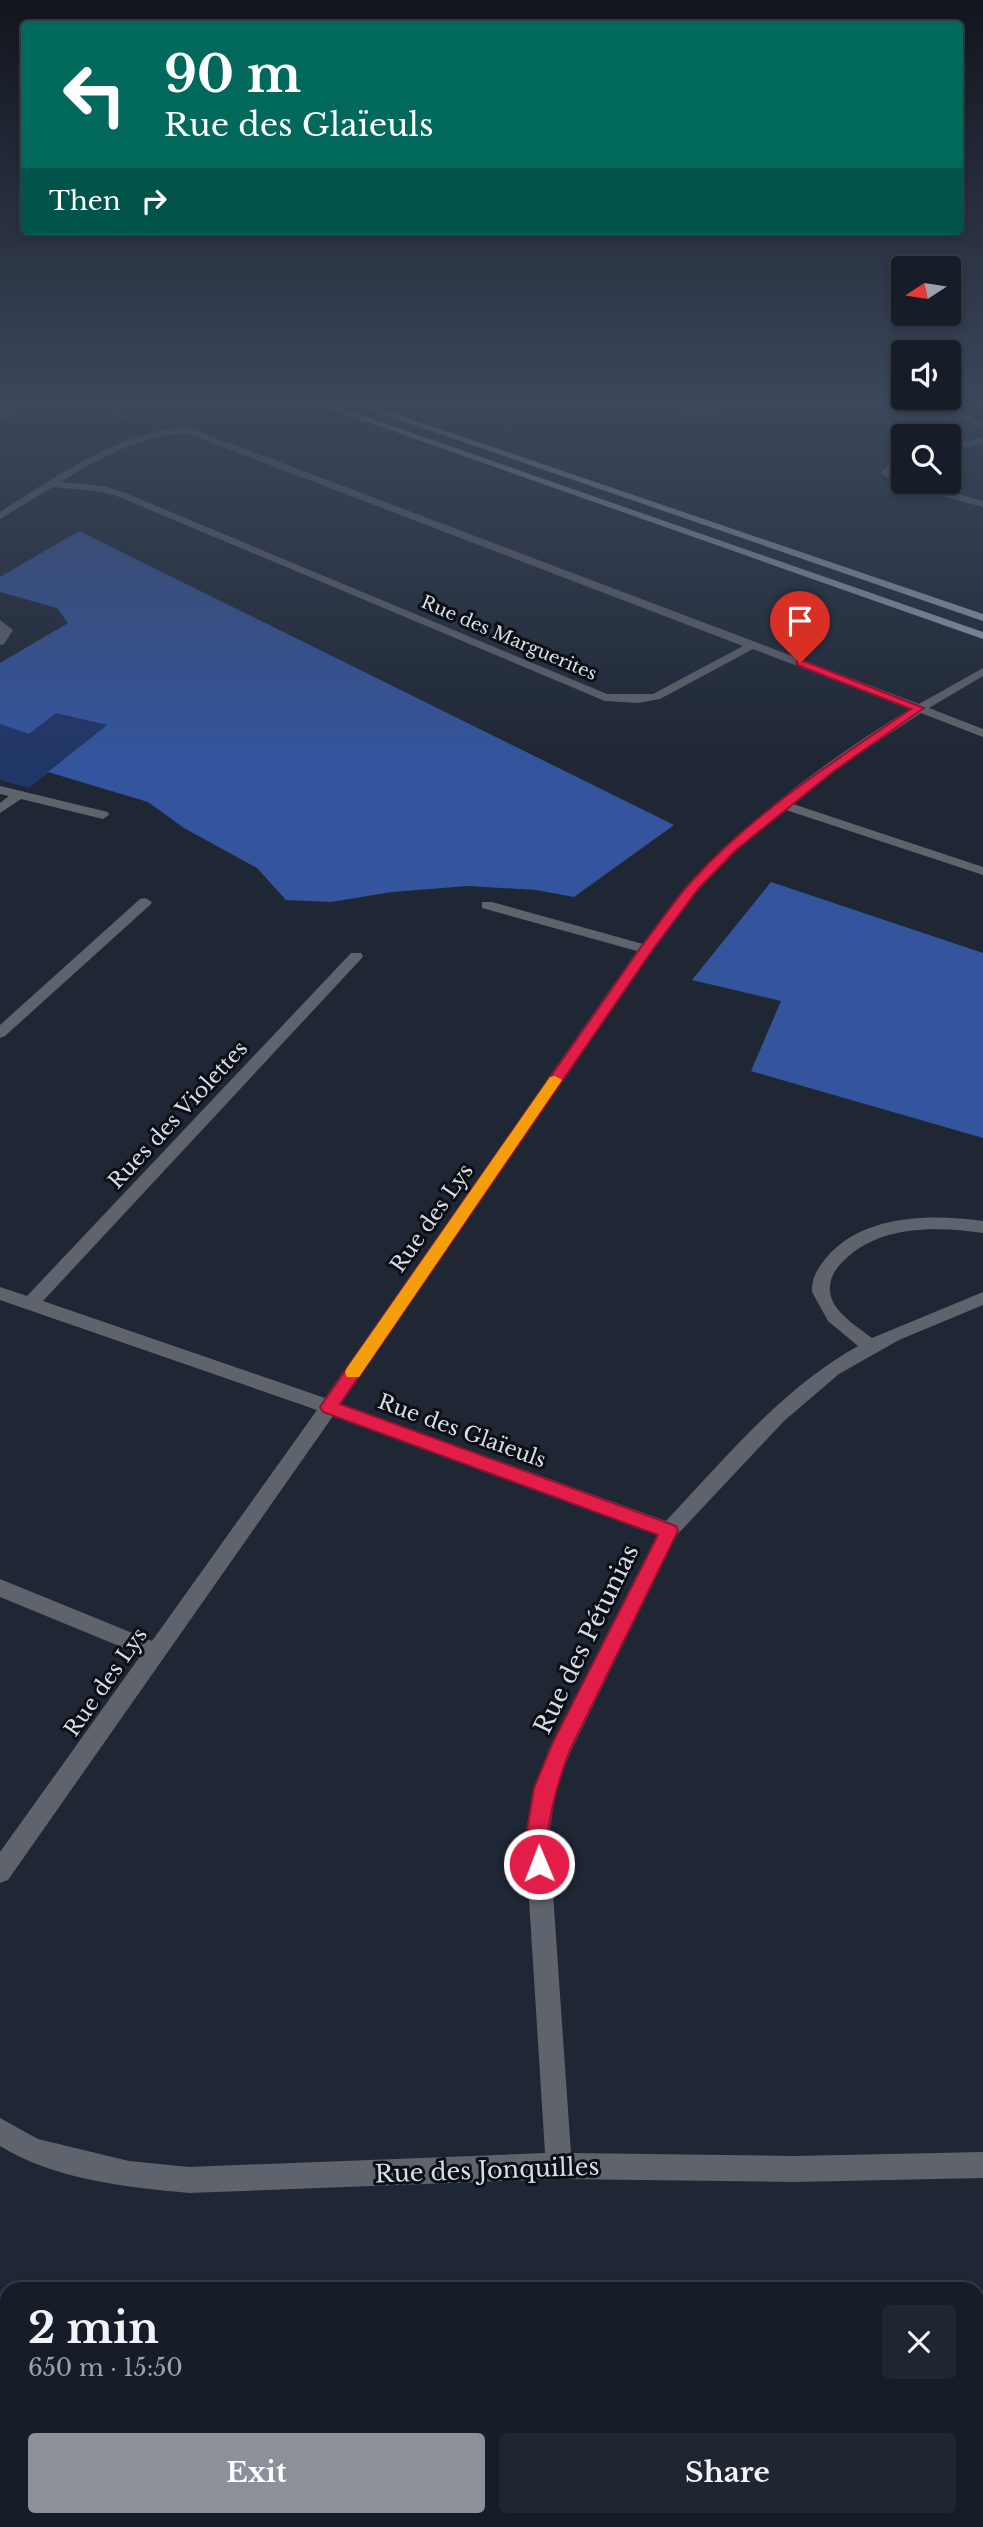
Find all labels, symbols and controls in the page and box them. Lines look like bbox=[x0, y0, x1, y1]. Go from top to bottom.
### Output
text: 90 m bbox=[164, 44, 301, 105]
icon: left bbox=[49, 49, 140, 140]
text: Rue des Glaïeuls bbox=[164, 105, 433, 145]
icon: right bbox=[135, 182, 173, 220]
text: Then bbox=[49, 185, 121, 217]
north arrow bbox=[891, 256, 961, 326]
map controls bbox=[891, 256, 961, 494]
button: sound bbox=[891, 340, 961, 410]
button: search bbox=[891, 424, 961, 494]
street label: Rue des Marguerites bbox=[418, 591, 600, 685]
pin bbox=[770, 591, 830, 663]
icon: arrive bbox=[781, 602, 819, 640]
street label: Rues des Violettes bbox=[103, 1036, 253, 1194]
street label: Rue des Lys bbox=[385, 1159, 479, 1277]
street label: Rue des Glaïeuls bbox=[374, 1389, 550, 1473]
street label: Rue des Pétunias bbox=[528, 1540, 644, 1738]
street label: Rue des Lys bbox=[59, 1623, 153, 1741]
position arrow bbox=[502, 1827, 576, 1901]
street label: Rue des Jonquilles bbox=[374, 2152, 600, 2188]
text: 2 min bbox=[28, 2302, 159, 2354]
button: close bbox=[882, 2305, 956, 2379]
text: 650 m · 15:50 bbox=[28, 2354, 183, 2382]
button: Exit bbox=[28, 2433, 485, 2513]
button: Share bbox=[499, 2433, 956, 2513]

